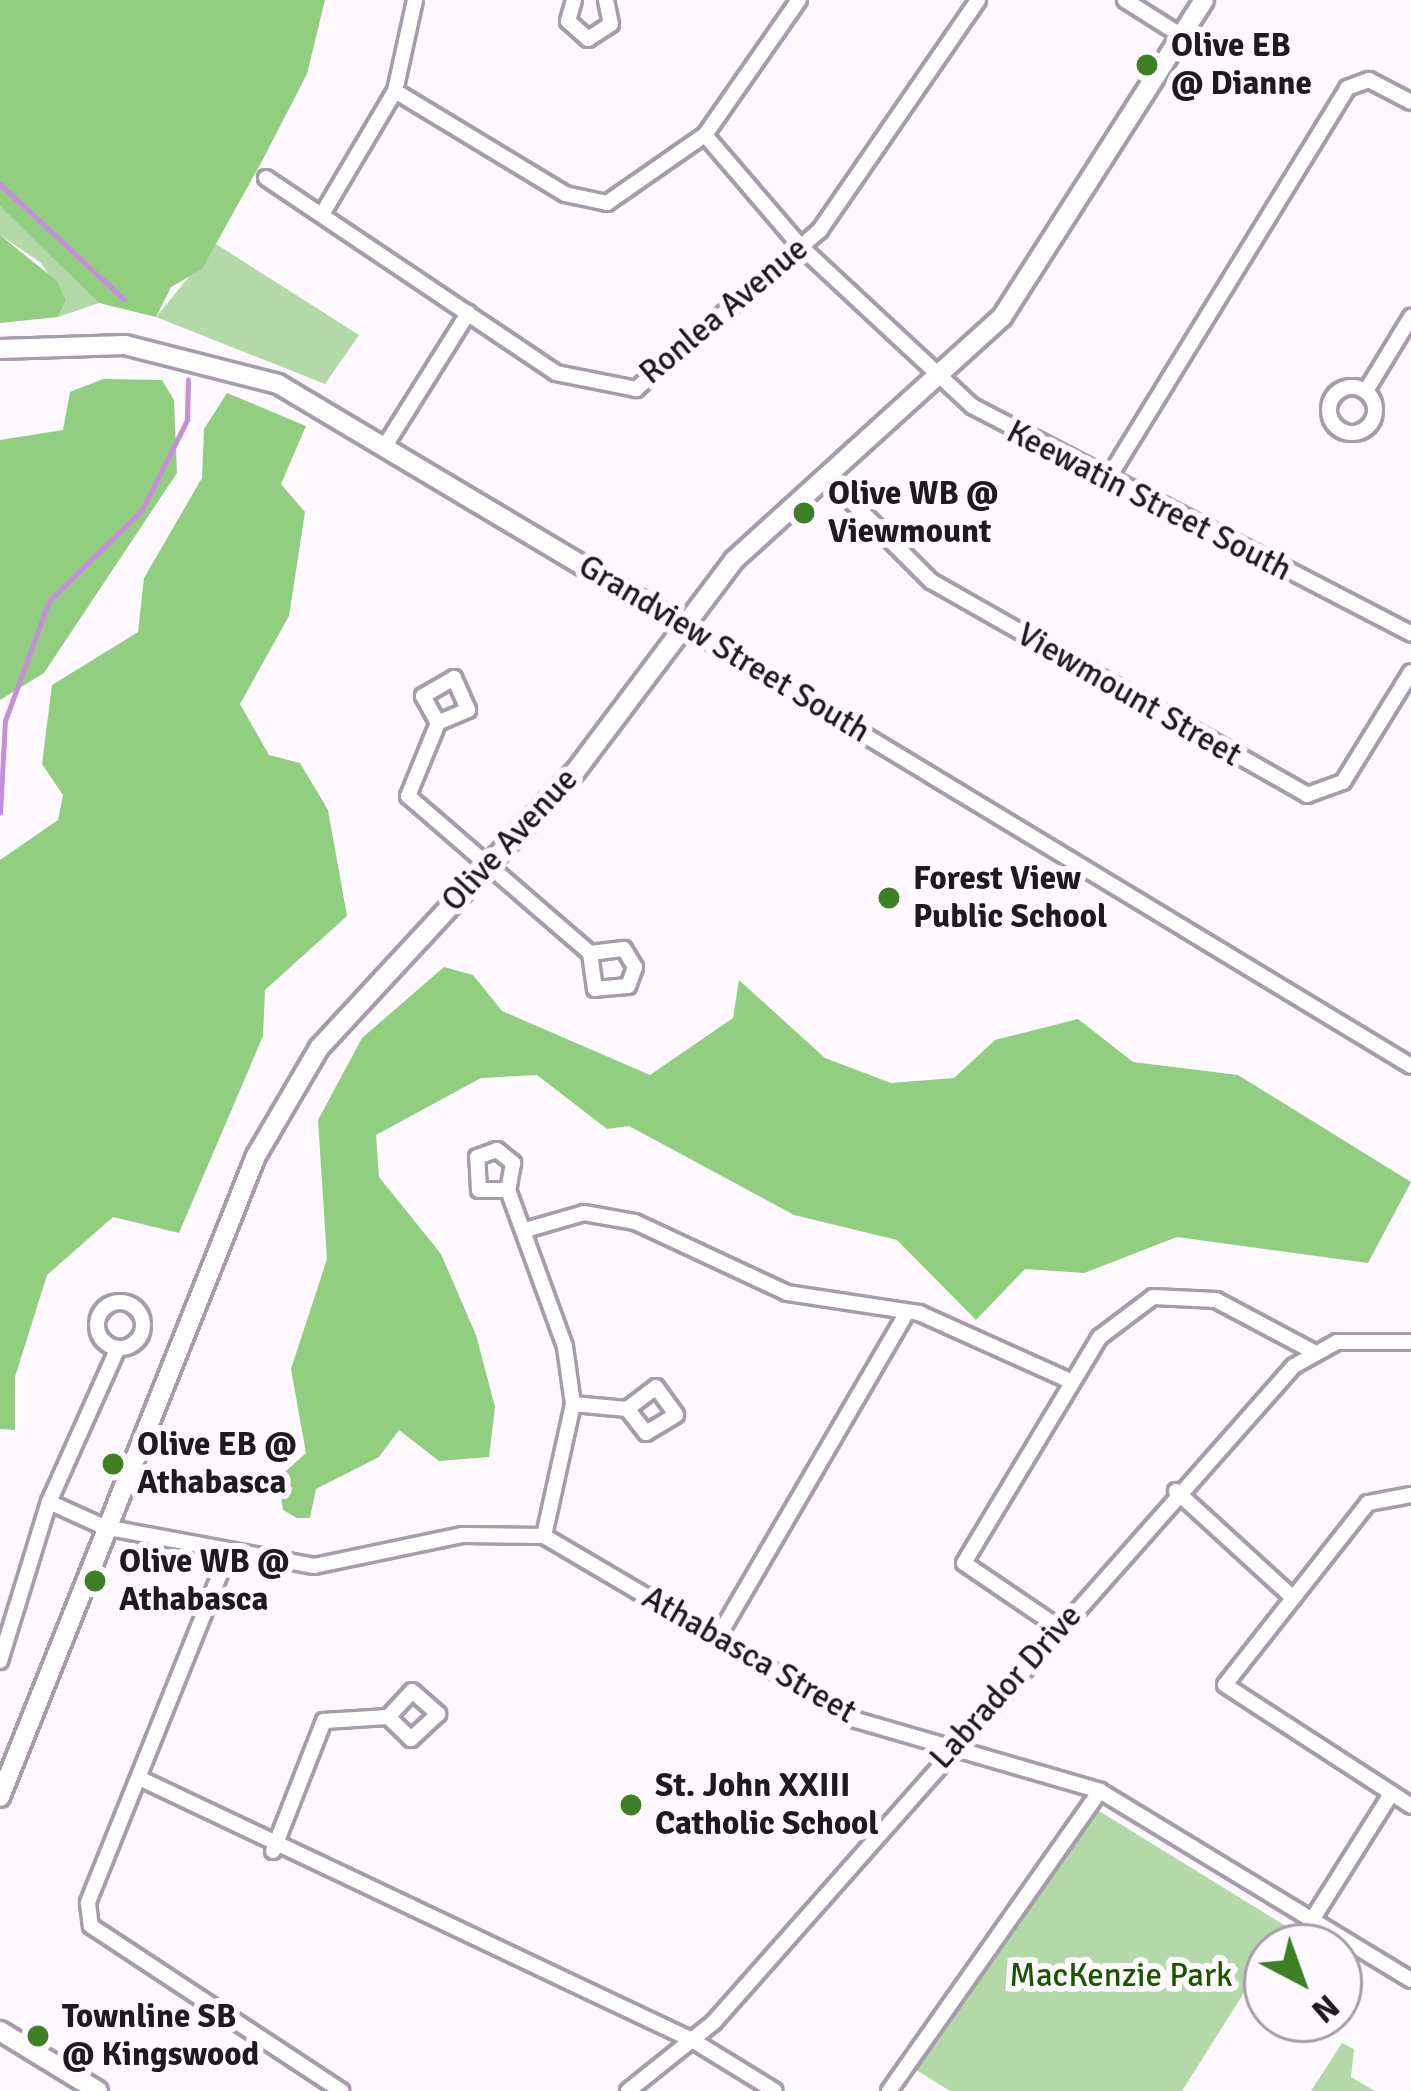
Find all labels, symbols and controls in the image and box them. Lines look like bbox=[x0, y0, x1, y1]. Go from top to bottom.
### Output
place label: Olive EB @ Dianne bbox=[1171, 26, 1312, 104]
marker: Olive EB @ Dianne bbox=[1134, 52, 1160, 78]
street label: Ronlea Avenue bbox=[632, 229, 816, 393]
street label: Keewatin Street South bbox=[1000, 412, 1298, 590]
place label: Olive WB @ Viewmount bbox=[828, 474, 998, 552]
marker: Olive WB @ Viewmount bbox=[791, 500, 817, 526]
street label: Grandview Street South bbox=[571, 546, 877, 752]
street label: Viewmount Street bbox=[1010, 615, 1248, 775]
street label: Olive Avenue bbox=[434, 760, 586, 920]
place label: Forest View Public School bbox=[913, 859, 1107, 937]
marker: Forest View Public School bbox=[876, 885, 902, 911]
place label: Olive EB @ Athabasca bbox=[137, 1425, 296, 1503]
marker: Olive EB @ Athabasca bbox=[100, 1451, 126, 1477]
place label: Olive WB @ Athabasca bbox=[119, 1542, 289, 1620]
marker: Olive WB @ Athabasca bbox=[82, 1568, 108, 1594]
street label: Athabasca Street bbox=[635, 1578, 863, 1732]
street label: Labrador Drive bbox=[922, 1597, 1090, 1777]
place label: St. John XXIII Catholic School bbox=[655, 1766, 879, 1844]
marker: St. John XXIII Catholic School bbox=[618, 1792, 644, 1818]
north arrow bbox=[1243, 1923, 1363, 2043]
park label: MacKenzie Park bbox=[1009, 1956, 1233, 1996]
text: N bbox=[1303, 1985, 1347, 2031]
place label: Townline SB @ Kingswood bbox=[62, 1997, 259, 2075]
marker: Townline SB @ Kingswood bbox=[25, 2023, 51, 2049]

